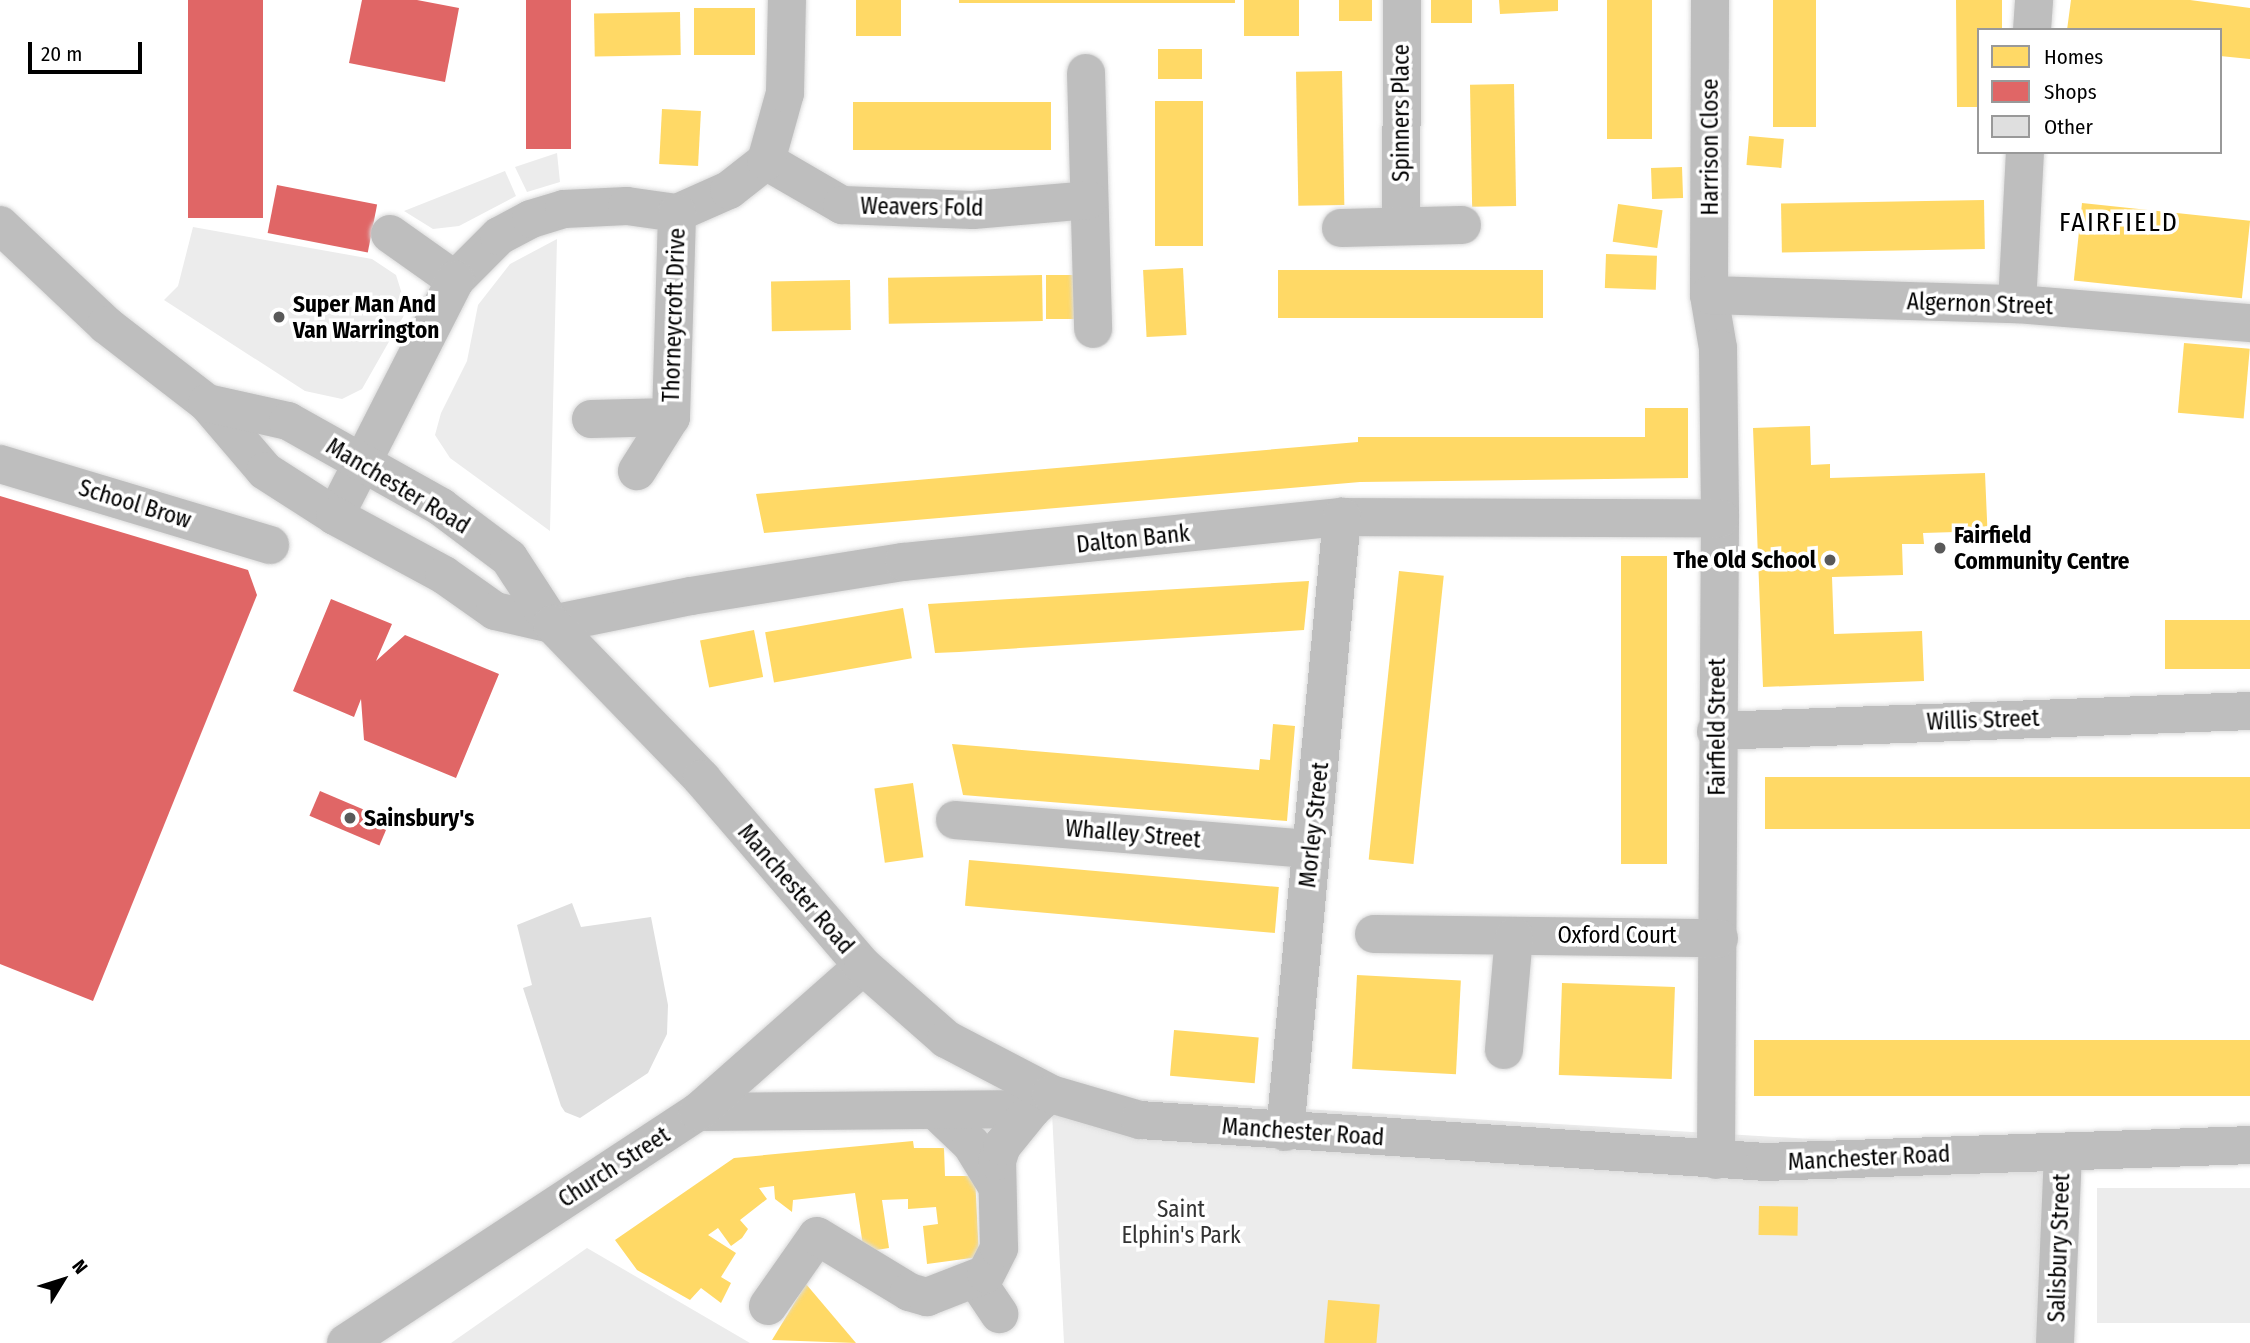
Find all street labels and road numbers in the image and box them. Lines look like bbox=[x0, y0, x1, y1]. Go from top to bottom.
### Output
street label: Spinners Place bbox=[1387, 44, 1415, 182]
street label: Harrison Close bbox=[1696, 78, 1724, 216]
street label: Weavers Fold bbox=[860, 192, 984, 222]
street label: Thorneycroft Drive bbox=[657, 227, 691, 403]
street label: Algernon Street bbox=[1906, 288, 2054, 320]
street label: Manchester Road bbox=[321, 432, 475, 540]
street label: School Brow bbox=[75, 474, 195, 534]
street label: Dalton Bank bbox=[1075, 519, 1191, 559]
street label: Fairfield Street bbox=[1703, 658, 1731, 796]
street label: Willis Street bbox=[1926, 704, 2040, 736]
street label: Morley Street bbox=[1294, 761, 1334, 889]
street label: Whalley Street bbox=[1064, 814, 1202, 854]
street label: Manchester Road bbox=[732, 819, 860, 959]
street label: Oxford Court bbox=[1557, 921, 1677, 949]
street label: Manchester Road bbox=[1221, 1113, 1385, 1151]
street label: Church Street bbox=[553, 1121, 675, 1213]
street label: Manchester Road bbox=[1787, 1140, 1951, 1176]
street label: Salisbury Street bbox=[2043, 1173, 2075, 1323]

